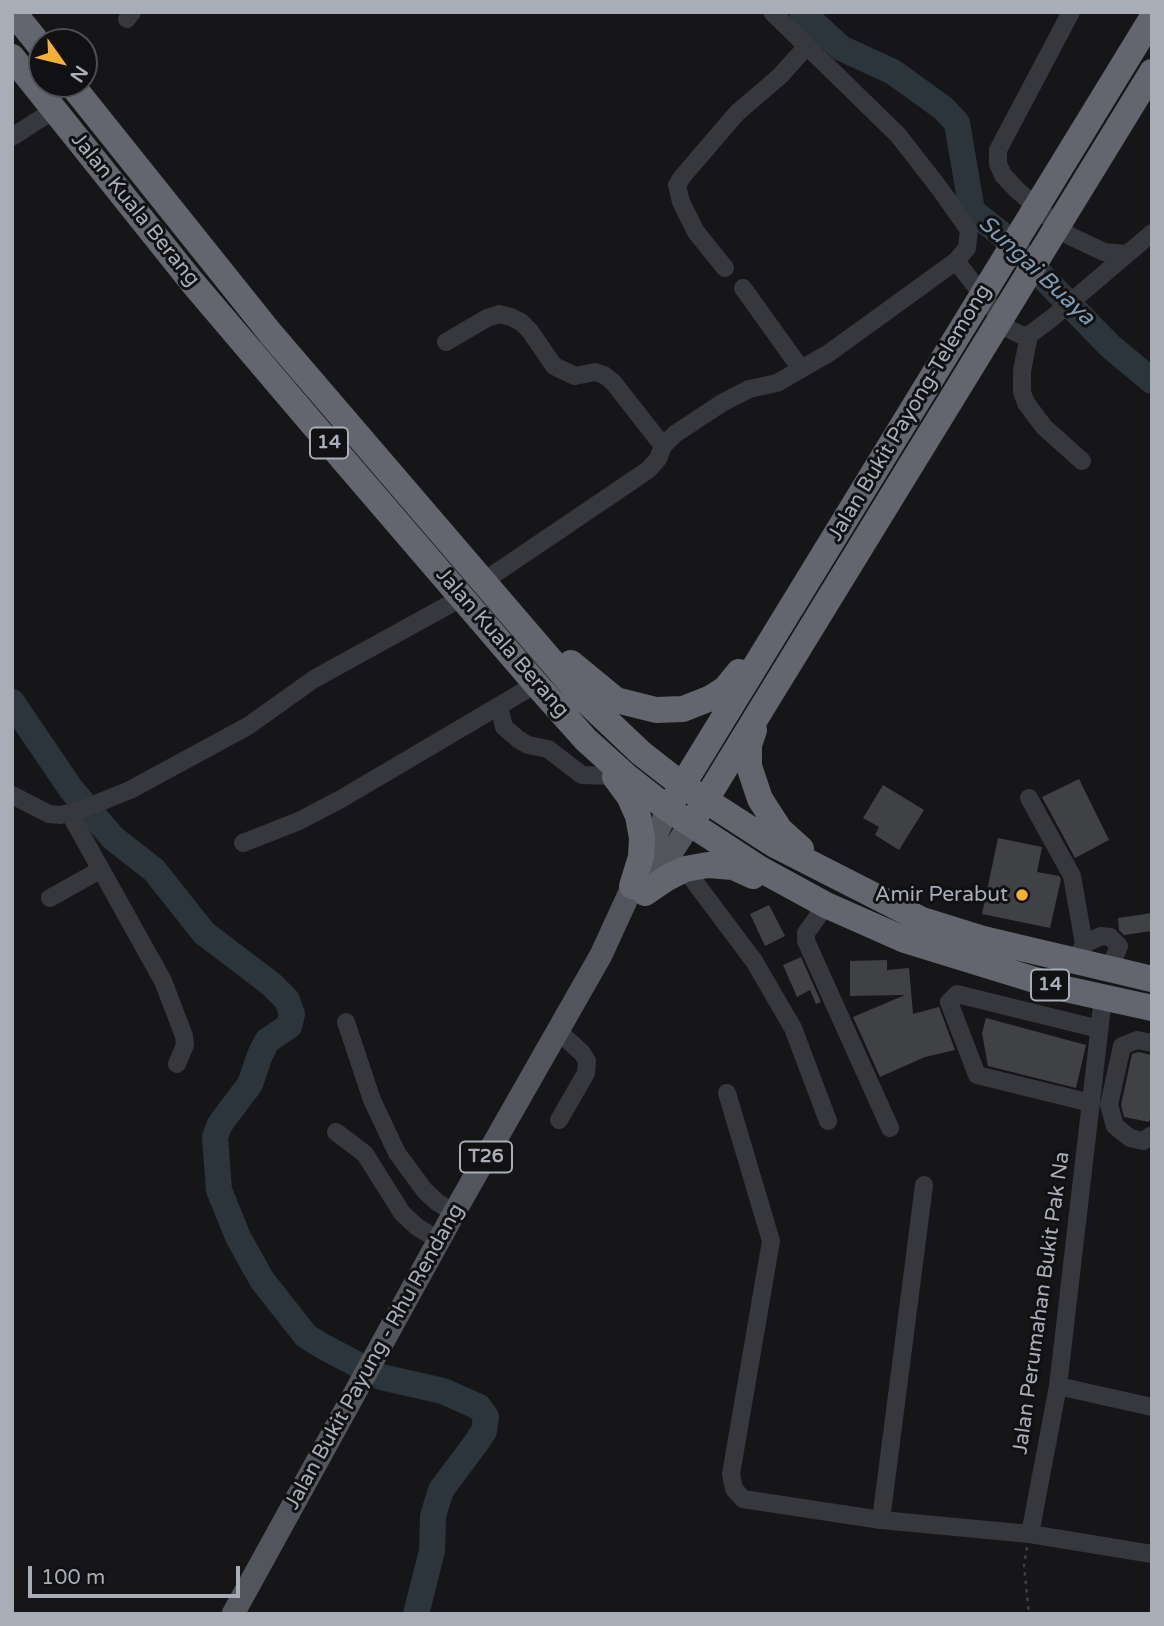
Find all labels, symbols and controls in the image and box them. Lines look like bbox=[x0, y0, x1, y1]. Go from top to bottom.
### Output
north arrow bbox=[28, 28, 98, 98]
text: N bbox=[65, 61, 92, 86]
street label: Jalan Kuala Berang bbox=[65, 128, 205, 292]
water label: Sungai Buaya bbox=[972, 210, 1100, 332]
street label: Jalan Bukit Payong-Telemong bbox=[823, 280, 997, 546]
road number: 14 bbox=[310, 428, 348, 458]
street label: Jalan Kuala Berang bbox=[430, 563, 574, 723]
place label: Amir Perabut bbox=[875, 882, 1008, 908]
marker: Amir Perabut bbox=[1014, 887, 1030, 903]
road number: 14 bbox=[1031, 970, 1069, 1001]
road number: T26 bbox=[460, 1142, 512, 1172]
street label: Jalan Perumahan Bukit Pak Na bbox=[1008, 1150, 1076, 1456]
street label: Jalan Bukit Payung - Rhu Rendang bbox=[280, 1200, 470, 1514]
scale bar bbox=[32, 1552, 243, 1596]
text: 100 m bbox=[41, 1565, 105, 1590]

